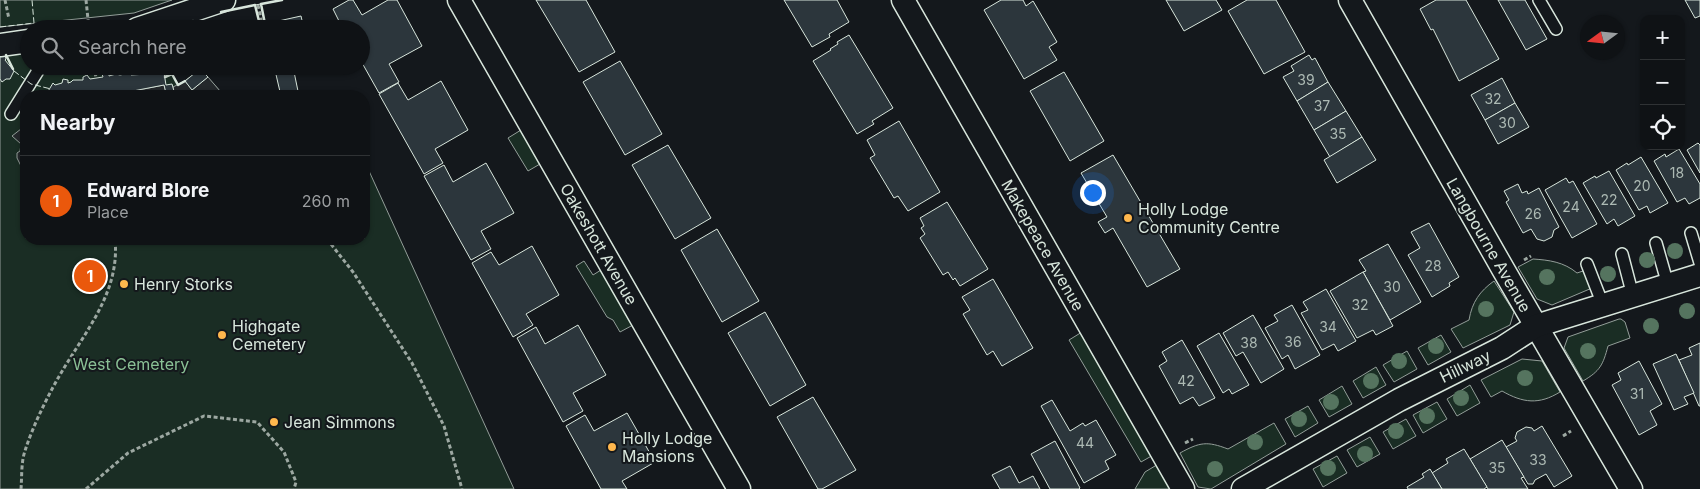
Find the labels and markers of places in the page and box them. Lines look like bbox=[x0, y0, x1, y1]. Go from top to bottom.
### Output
place label: Holly Lodge Community Centre bbox=[1138, 199, 1280, 237]
marker: Holly Lodge Community Centre bbox=[1122, 212, 1134, 224]
pin: 1 bbox=[74, 257, 106, 295]
place label: Henry Storks bbox=[134, 274, 233, 294]
marker: Henry Storks bbox=[118, 278, 130, 290]
place label: Highgate Cemetery bbox=[232, 316, 306, 354]
marker: Highgate Cemetery bbox=[216, 329, 228, 341]
place label: Jean Simmons bbox=[284, 412, 395, 432]
marker: Jean Simmons bbox=[268, 416, 280, 428]
place label: Holly Lodge Mansions bbox=[622, 428, 712, 466]
marker: Holly Lodge Mansions bbox=[606, 441, 618, 453]

